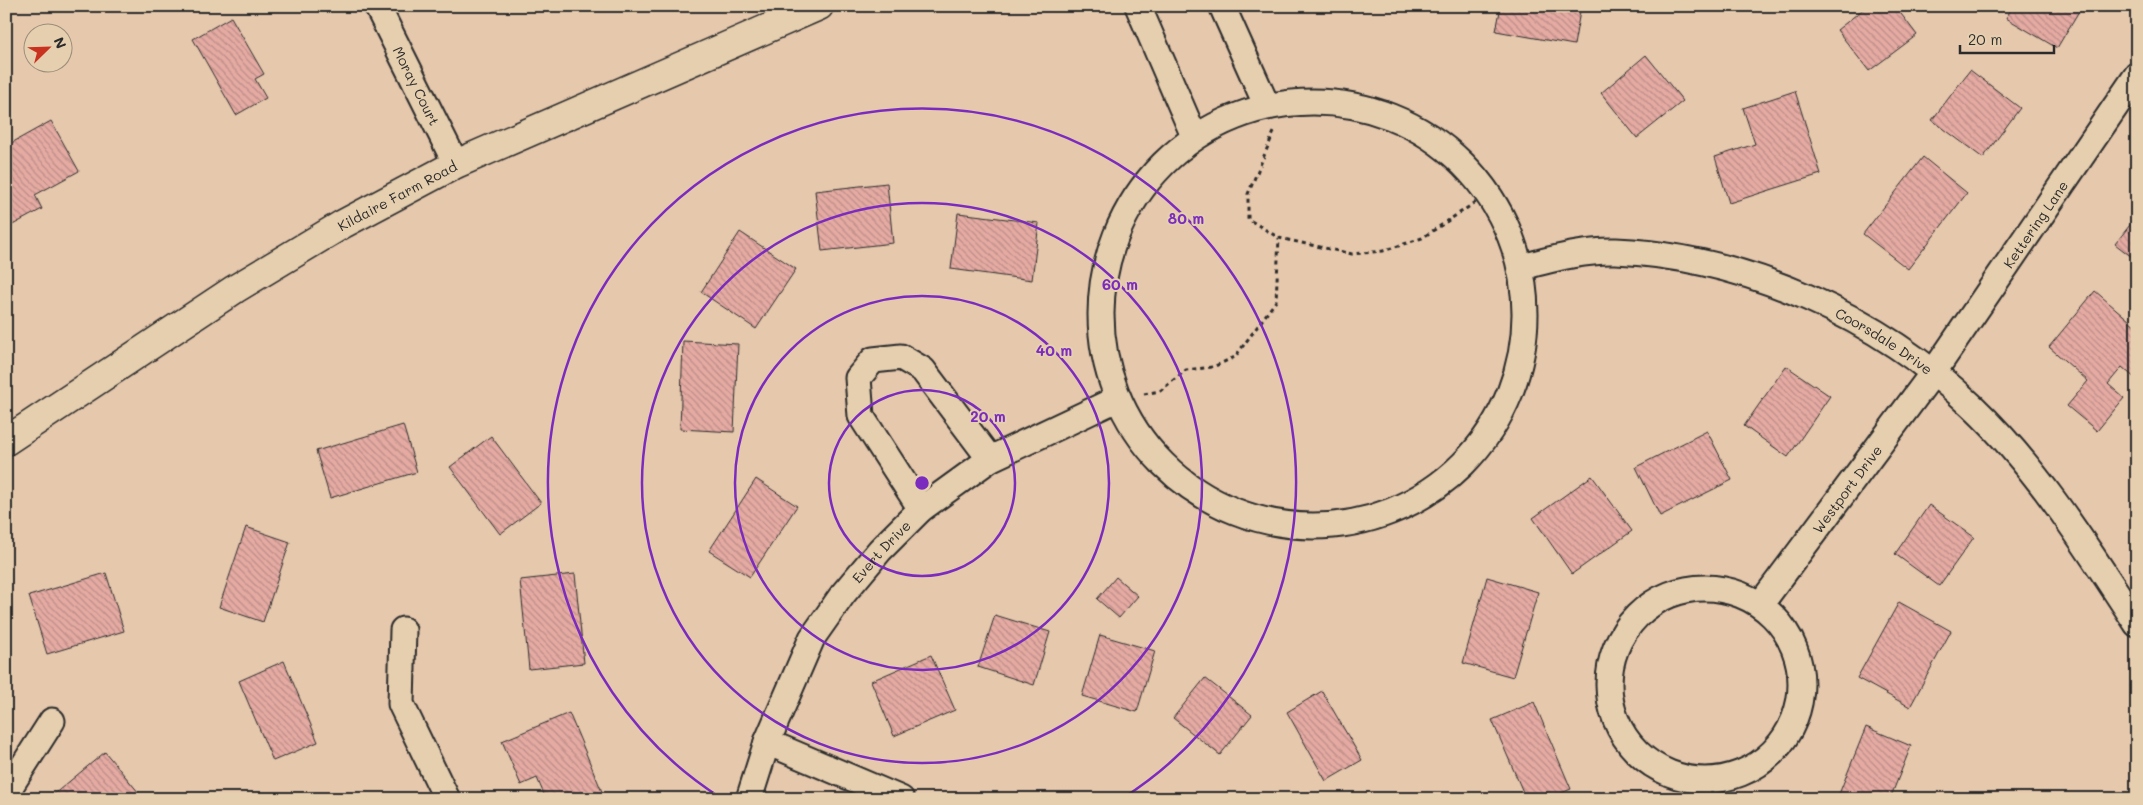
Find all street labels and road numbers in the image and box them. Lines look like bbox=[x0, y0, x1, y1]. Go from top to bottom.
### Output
street label: Moray Court bbox=[389, 43, 445, 128]
street label: Kildaire Farm Road bbox=[334, 156, 460, 235]
street label: Kettering Lane bbox=[1998, 176, 2072, 272]
street label: Coorsdale Drive bbox=[1832, 303, 1937, 378]
street label: Westport Drive bbox=[1807, 441, 1886, 537]
street label: Evert Drive bbox=[847, 516, 914, 587]

